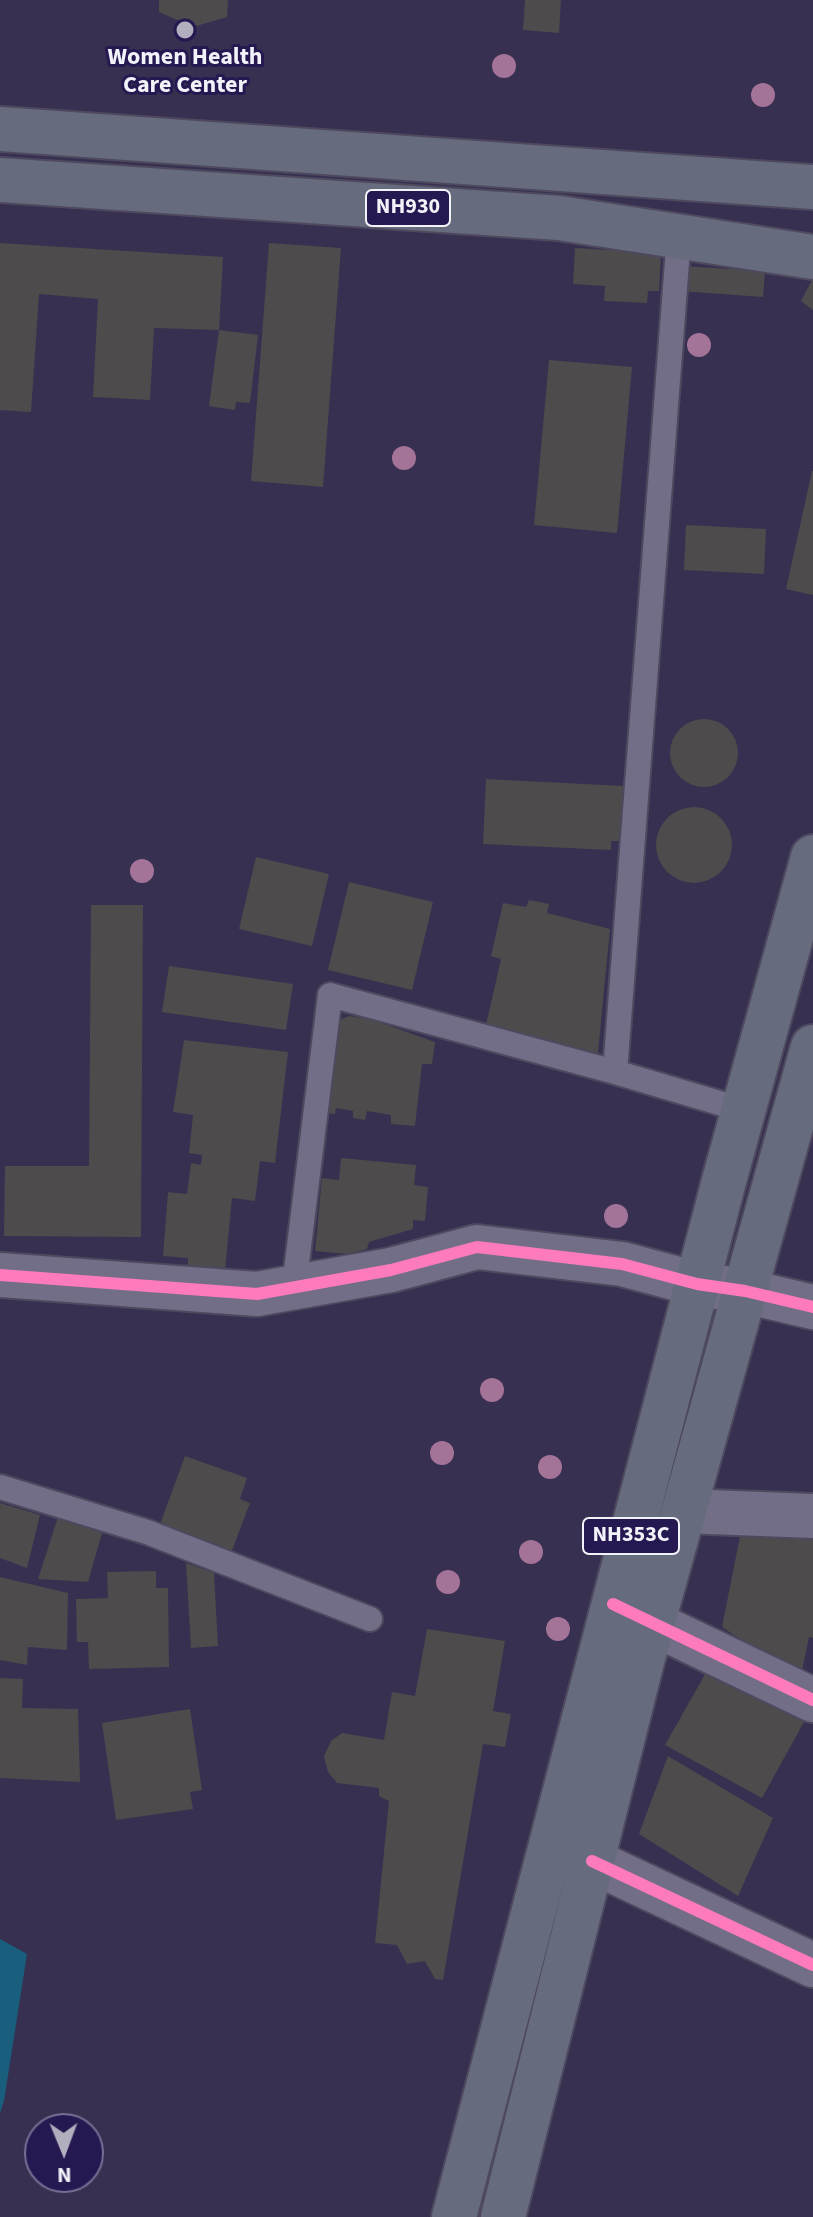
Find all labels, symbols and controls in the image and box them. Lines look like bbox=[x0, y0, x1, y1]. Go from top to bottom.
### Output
marker: Women Health Care Center bbox=[174, 19, 196, 41]
place label: Women Health Care Center bbox=[107, 45, 263, 101]
road number: NH930 bbox=[366, 190, 450, 226]
road number: NH353C bbox=[583, 1518, 679, 1554]
north arrow bbox=[24, 2113, 104, 2193]
text: N bbox=[57, 2159, 72, 2191]

